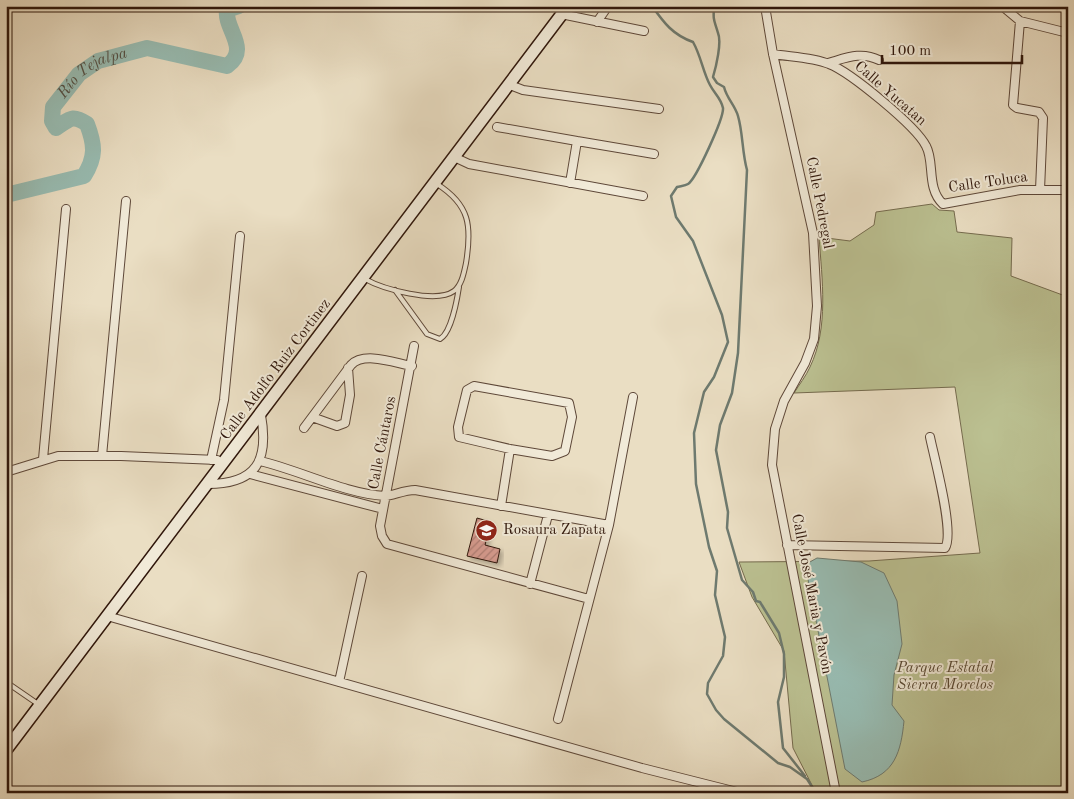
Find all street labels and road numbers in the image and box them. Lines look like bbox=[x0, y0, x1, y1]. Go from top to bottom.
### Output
street label: Calle Yucatan bbox=[851, 59, 929, 129]
street label: Calle Pedregal bbox=[803, 156, 835, 250]
street label: Calle Toluca bbox=[947, 170, 1029, 196]
street label: Calle Adolfo Ruiz Cortinez bbox=[218, 297, 334, 443]
street label: Calle Cántaros bbox=[367, 395, 399, 491]
street label: Calle José Maria y Pavón bbox=[788, 513, 834, 675]

